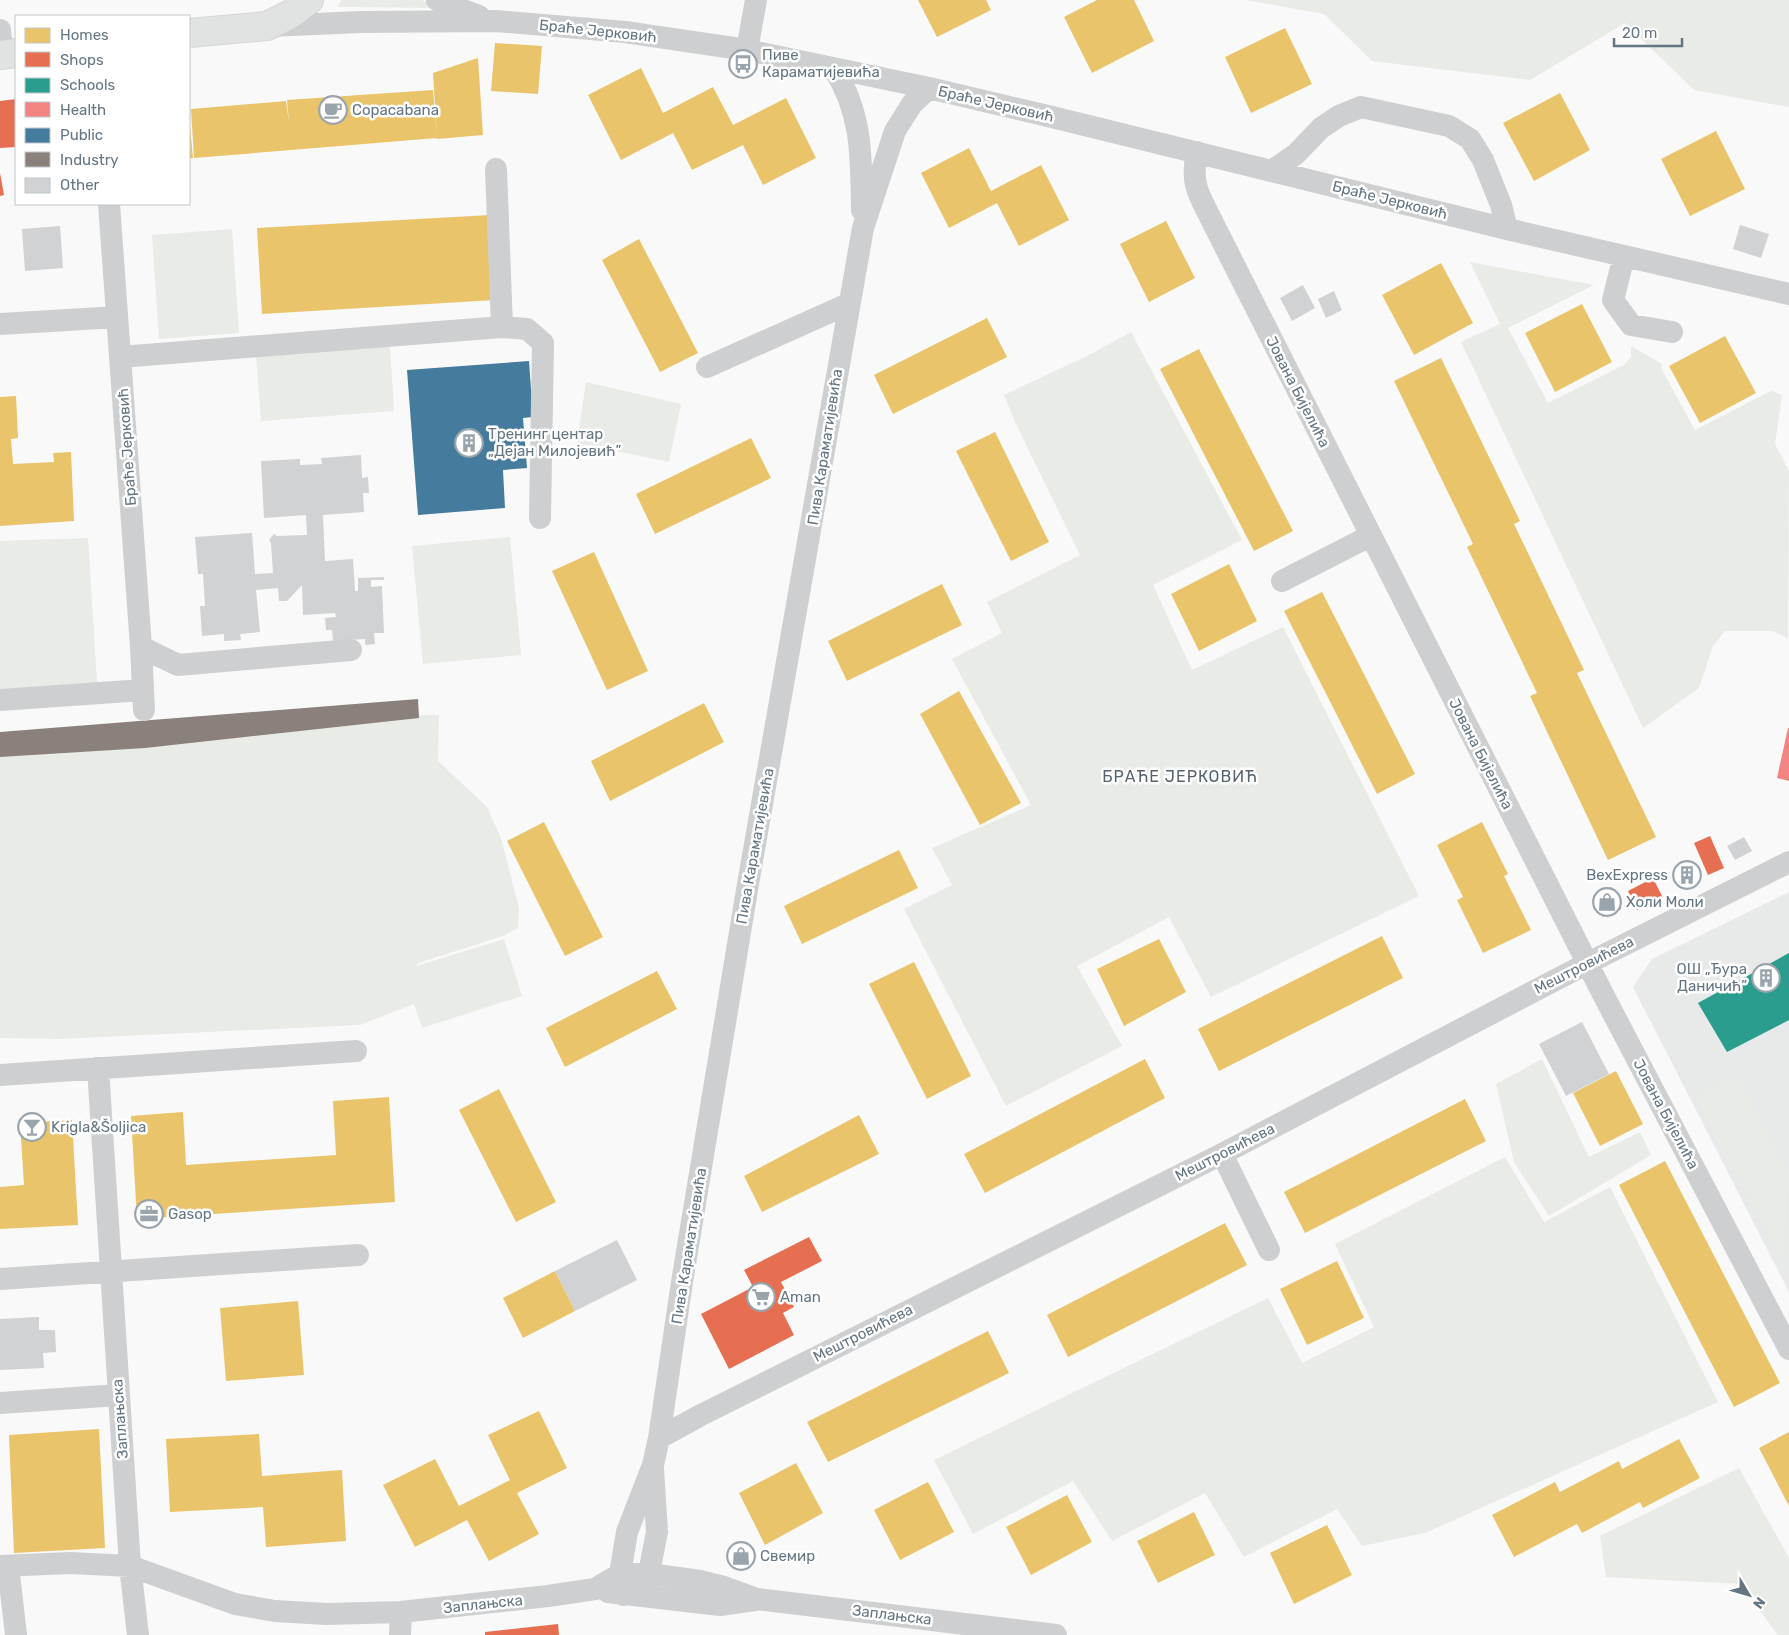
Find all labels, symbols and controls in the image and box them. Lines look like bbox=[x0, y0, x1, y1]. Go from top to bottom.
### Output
legend bbox=[15, 15, 190, 205]
scale bar bbox=[1614, 15, 1682, 47]
street label: Браће Јерковић bbox=[538, 16, 658, 46]
text: 20 m bbox=[1622, 24, 1657, 42]
text: Homes bbox=[60, 26, 109, 44]
place label: Пиве Караматијевића bbox=[762, 46, 880, 81]
bus stop icon: Пиве Караматијевића bbox=[728, 49, 758, 79]
text: Shops bbox=[60, 51, 104, 69]
text: Schools bbox=[60, 76, 116, 94]
street label: Браће Јерковић bbox=[936, 82, 1056, 126]
cafe icon: Copacabana bbox=[318, 95, 348, 125]
text: Health bbox=[60, 101, 106, 119]
place label: Copacabana bbox=[352, 101, 439, 119]
text: Public bbox=[60, 126, 103, 144]
text: Industry bbox=[60, 151, 119, 169]
text: Other bbox=[60, 176, 100, 194]
street label: Браће Јерковић bbox=[1331, 177, 1449, 223]
street label: Јована Бијелића bbox=[1262, 333, 1334, 451]
street label: Пива Караматијевића bbox=[804, 368, 846, 526]
street label: Браће Јерковић bbox=[114, 387, 140, 507]
place label: Тренинг центар „Дејан Милојевић” bbox=[488, 425, 621, 460]
building icon: Тренинг центар „Дејан Милојевић” bbox=[454, 428, 484, 458]
street label: Јована Бијелића bbox=[1445, 695, 1517, 813]
street label: Пива Караматијевића bbox=[732, 767, 778, 925]
district label: БРАЋЕ ЈЕРКОВИЋ bbox=[1102, 767, 1258, 786]
building icon: BexExpress bbox=[1672, 860, 1702, 890]
place label: BexExpress bbox=[1586, 866, 1668, 884]
shop icon: Холи Моли bbox=[1592, 887, 1622, 917]
place label: Холи Моли bbox=[1626, 893, 1704, 911]
street label: Мештровићева bbox=[1531, 932, 1637, 998]
place label: ОШ „Ђура Даничић” bbox=[1677, 960, 1747, 995]
building icon: ОШ „Ђура Даничић” bbox=[1751, 963, 1781, 993]
street label: Јована Бијелића bbox=[1629, 1056, 1703, 1172]
bar icon: Krigla&Šoljica bbox=[17, 1112, 47, 1142]
place label: Krigla&Šoljica bbox=[51, 1118, 146, 1136]
street label: Мештровићева bbox=[1172, 1119, 1278, 1185]
street label: Пива Караматијевића bbox=[668, 1167, 710, 1325]
office icon: Gasop bbox=[134, 1199, 164, 1229]
place label: Gasop bbox=[168, 1205, 212, 1223]
supermarket icon: Aman bbox=[746, 1282, 776, 1312]
place label: Aman bbox=[780, 1288, 821, 1306]
street label: Мештровићева bbox=[810, 1300, 916, 1366]
street label: Заплањска bbox=[108, 1378, 132, 1460]
shop icon: Свемир bbox=[726, 1541, 756, 1571]
place label: Свемир bbox=[760, 1547, 815, 1565]
north arrow bbox=[1724, 1570, 1774, 1620]
street label: Заплањска bbox=[442, 1591, 524, 1617]
text: N bbox=[1749, 1593, 1769, 1612]
street label: Заплањска bbox=[851, 1601, 933, 1629]

